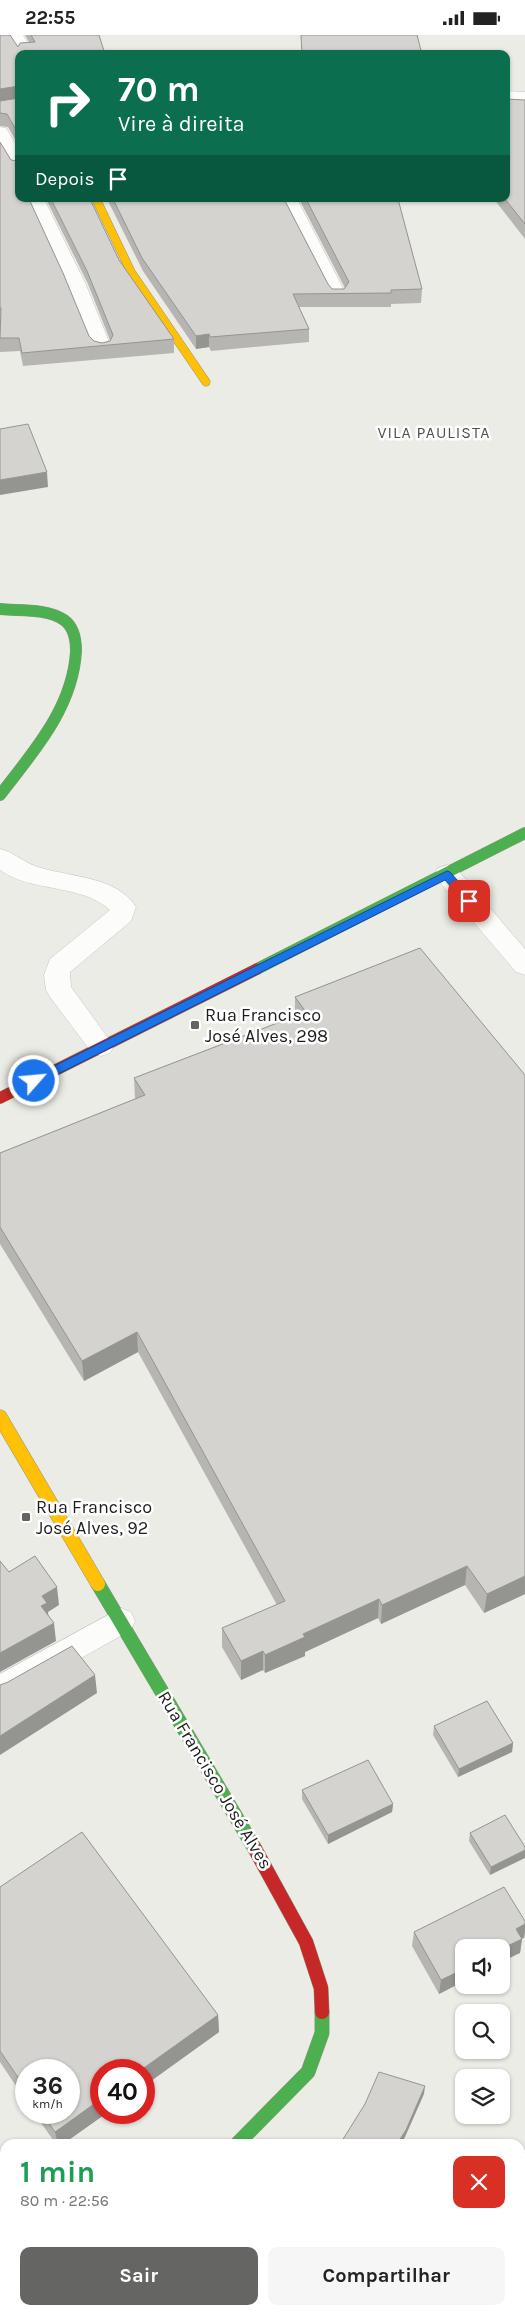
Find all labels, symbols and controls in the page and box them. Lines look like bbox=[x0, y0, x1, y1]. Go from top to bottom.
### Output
text: 22:55 bbox=[25, 7, 75, 29]
text: 70 m bbox=[118, 69, 200, 110]
icon: right bbox=[35, 70, 100, 135]
text: Vire à direita bbox=[118, 111, 245, 137]
icon: arrive bbox=[104, 165, 132, 193]
text: Depois bbox=[35, 168, 94, 190]
district label: VILA PAULISTA bbox=[378, 423, 491, 442]
pin bbox=[448, 880, 490, 922]
icon: arrive bbox=[455, 887, 483, 915]
place label: Rua Francisco José Alves, 298 bbox=[205, 1004, 328, 1047]
marker: Rua Francisco José Alves, 298 bbox=[189, 1019, 201, 1031]
position arrow bbox=[7, 1054, 59, 1106]
place label: Rua Francisco José Alves, 92 bbox=[36, 1496, 152, 1539]
marker: Rua Francisco José Alves, 92 bbox=[20, 1511, 32, 1523]
street label: Rua Francisco José Alves bbox=[153, 1687, 277, 1873]
map controls bbox=[455, 1939, 510, 2124]
button: sound bbox=[455, 1939, 510, 1994]
button: search bbox=[455, 2004, 510, 2059]
speed limit sign: 40 bbox=[90, 2059, 155, 2124]
button: layers bbox=[455, 2069, 510, 2124]
text: 36 bbox=[32, 2071, 63, 2100]
text: km/h bbox=[32, 2097, 63, 2111]
text: 1 min bbox=[20, 2154, 95, 2190]
button: close bbox=[453, 2156, 505, 2208]
text: 80 m · 22:56 bbox=[20, 2191, 109, 2210]
button: Sair bbox=[20, 2247, 258, 2305]
button: Compartilhar bbox=[268, 2247, 505, 2305]

